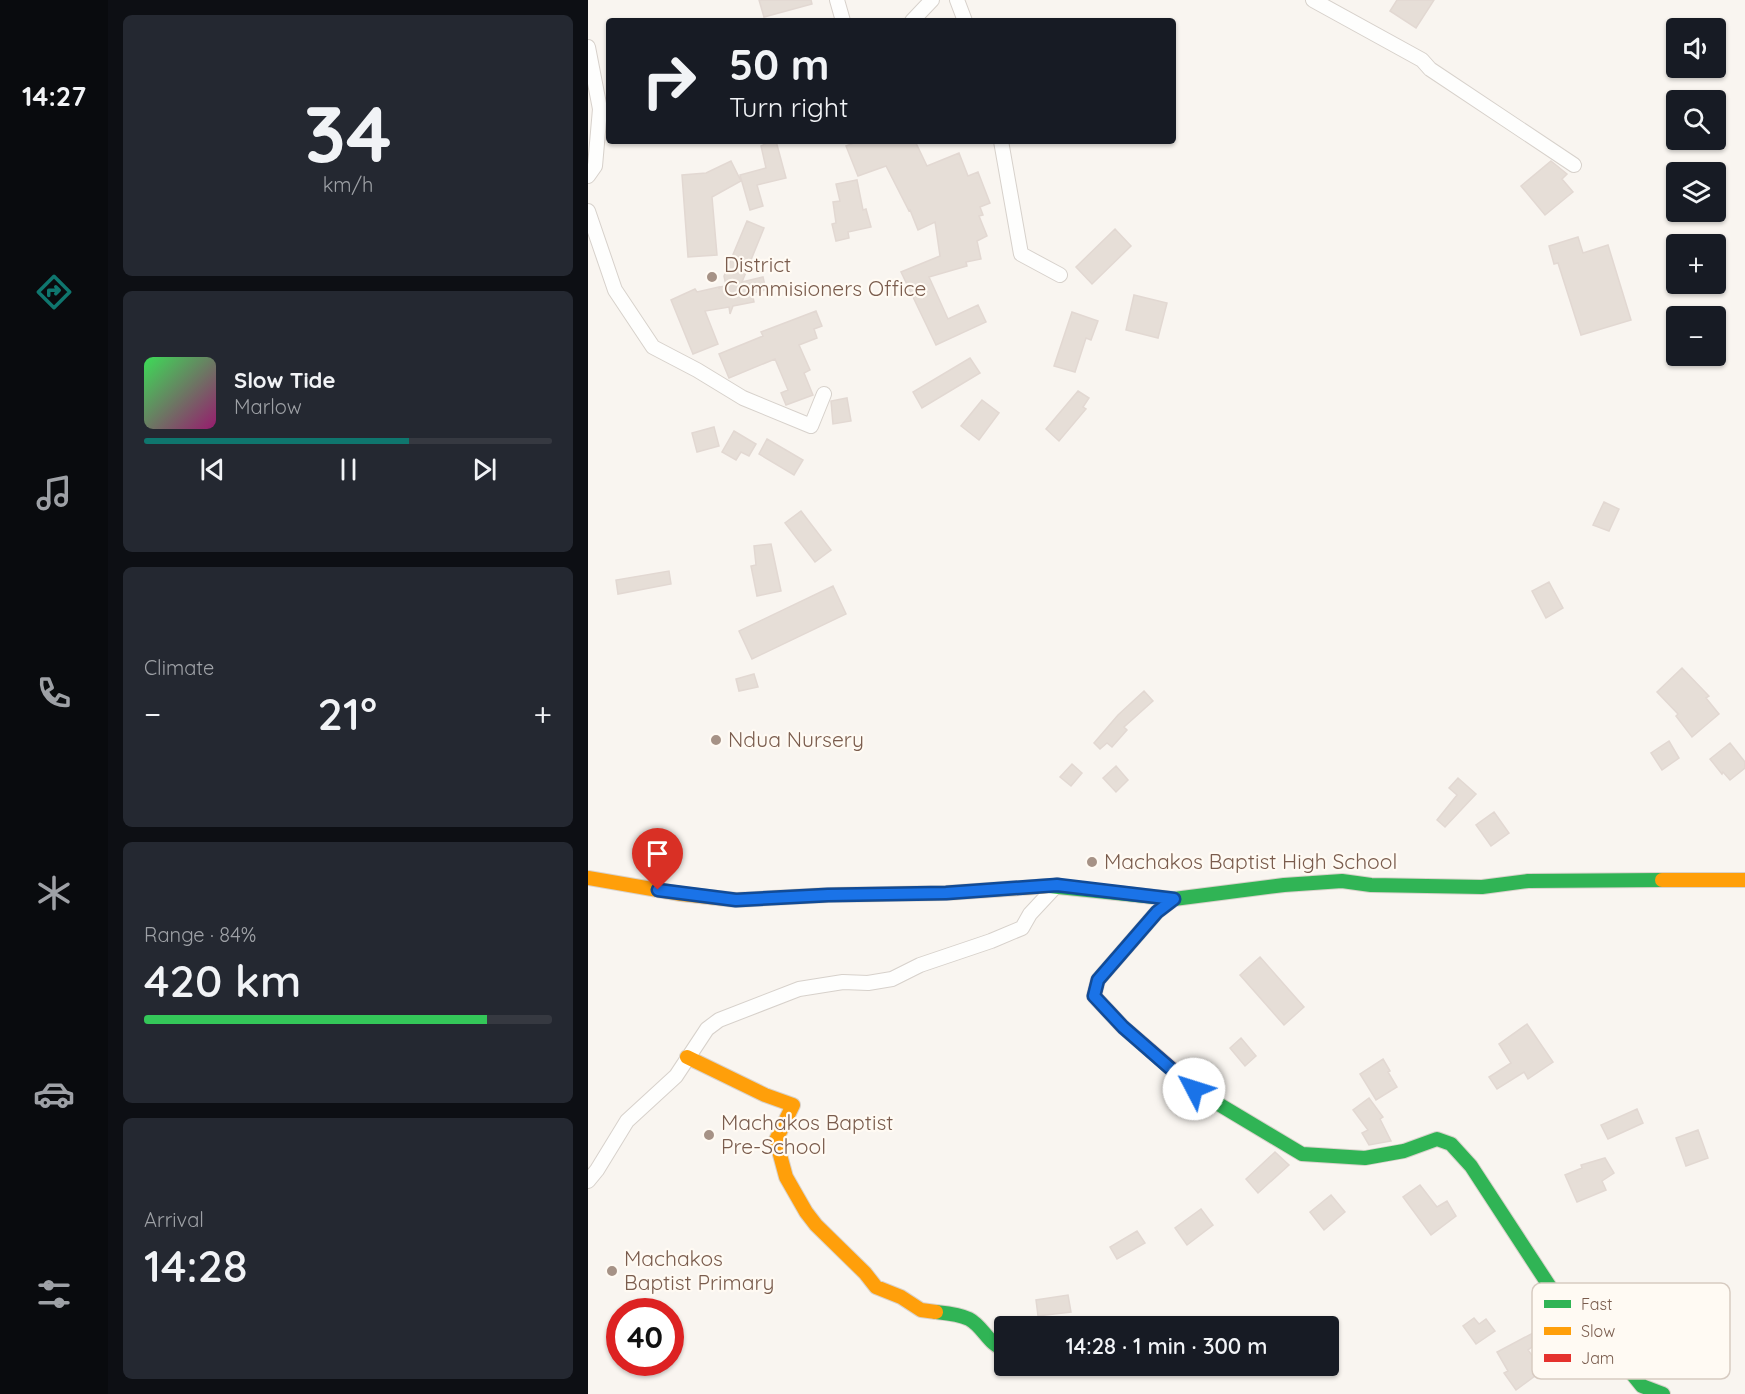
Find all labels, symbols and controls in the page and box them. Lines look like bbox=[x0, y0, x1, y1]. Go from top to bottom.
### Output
map controls bbox=[1666, 18, 1726, 366]
button: sound bbox=[1666, 18, 1726, 78]
text: 50 m bbox=[729, 38, 829, 91]
icon: right bbox=[630, 42, 708, 120]
text: 14:27 bbox=[22, 79, 86, 113]
text: 34 bbox=[304, 84, 392, 182]
text: Turn right bbox=[729, 90, 848, 124]
button: search bbox=[1666, 90, 1726, 150]
button: layers bbox=[1666, 162, 1726, 222]
text: km/h bbox=[323, 172, 373, 197]
button: + bbox=[1666, 234, 1726, 294]
place label: District Commisioners Office bbox=[724, 251, 926, 301]
marker: District Commisioners Office bbox=[705, 270, 719, 284]
icon: directions bbox=[33, 271, 75, 313]
button: − bbox=[1666, 306, 1726, 366]
text: Slow Tide bbox=[234, 366, 335, 394]
text: Marlow bbox=[234, 394, 302, 419]
icon: previous bbox=[196, 453, 229, 486]
icon: pause bbox=[332, 453, 365, 486]
icon: next bbox=[468, 453, 501, 486]
icon: music bbox=[33, 472, 75, 514]
text: Climate bbox=[144, 655, 214, 680]
icon: phone bbox=[33, 672, 75, 714]
text: 21° bbox=[318, 685, 377, 741]
text: − bbox=[144, 693, 161, 734]
text: + bbox=[533, 693, 552, 734]
place label: Ndua Nursery bbox=[728, 726, 864, 752]
marker: Ndua Nursery bbox=[709, 733, 723, 747]
pin bbox=[632, 828, 683, 890]
icon: arrive bbox=[641, 837, 674, 870]
place label: Machakos Baptist High School bbox=[1104, 848, 1397, 874]
marker: Machakos Baptist High School bbox=[1085, 855, 1099, 869]
icon: climate bbox=[33, 872, 75, 914]
text: Range · 84% bbox=[144, 922, 256, 947]
text: 420 km bbox=[144, 952, 301, 1008]
position arrow bbox=[1162, 1057, 1226, 1121]
icon: car bbox=[33, 1073, 75, 1115]
place label: Machakos Baptist Pre-School bbox=[721, 1109, 893, 1159]
marker: Machakos Baptist Pre-School bbox=[702, 1128, 716, 1142]
text: Arrival bbox=[144, 1207, 204, 1232]
text: 14:28 bbox=[144, 1237, 247, 1293]
place label: Machakos Baptist Primary bbox=[624, 1245, 774, 1295]
marker: Machakos Baptist Primary bbox=[605, 1264, 619, 1278]
icon: filters bbox=[33, 1273, 75, 1315]
legend bbox=[1532, 1283, 1730, 1379]
text: Fast bbox=[1581, 1294, 1612, 1314]
speed limit sign: 40 bbox=[606, 1298, 684, 1376]
text: Slow bbox=[1581, 1321, 1615, 1341]
text: 14:28 · 1 min · 300 m bbox=[1065, 1332, 1268, 1360]
text: Jam bbox=[1581, 1348, 1614, 1368]

